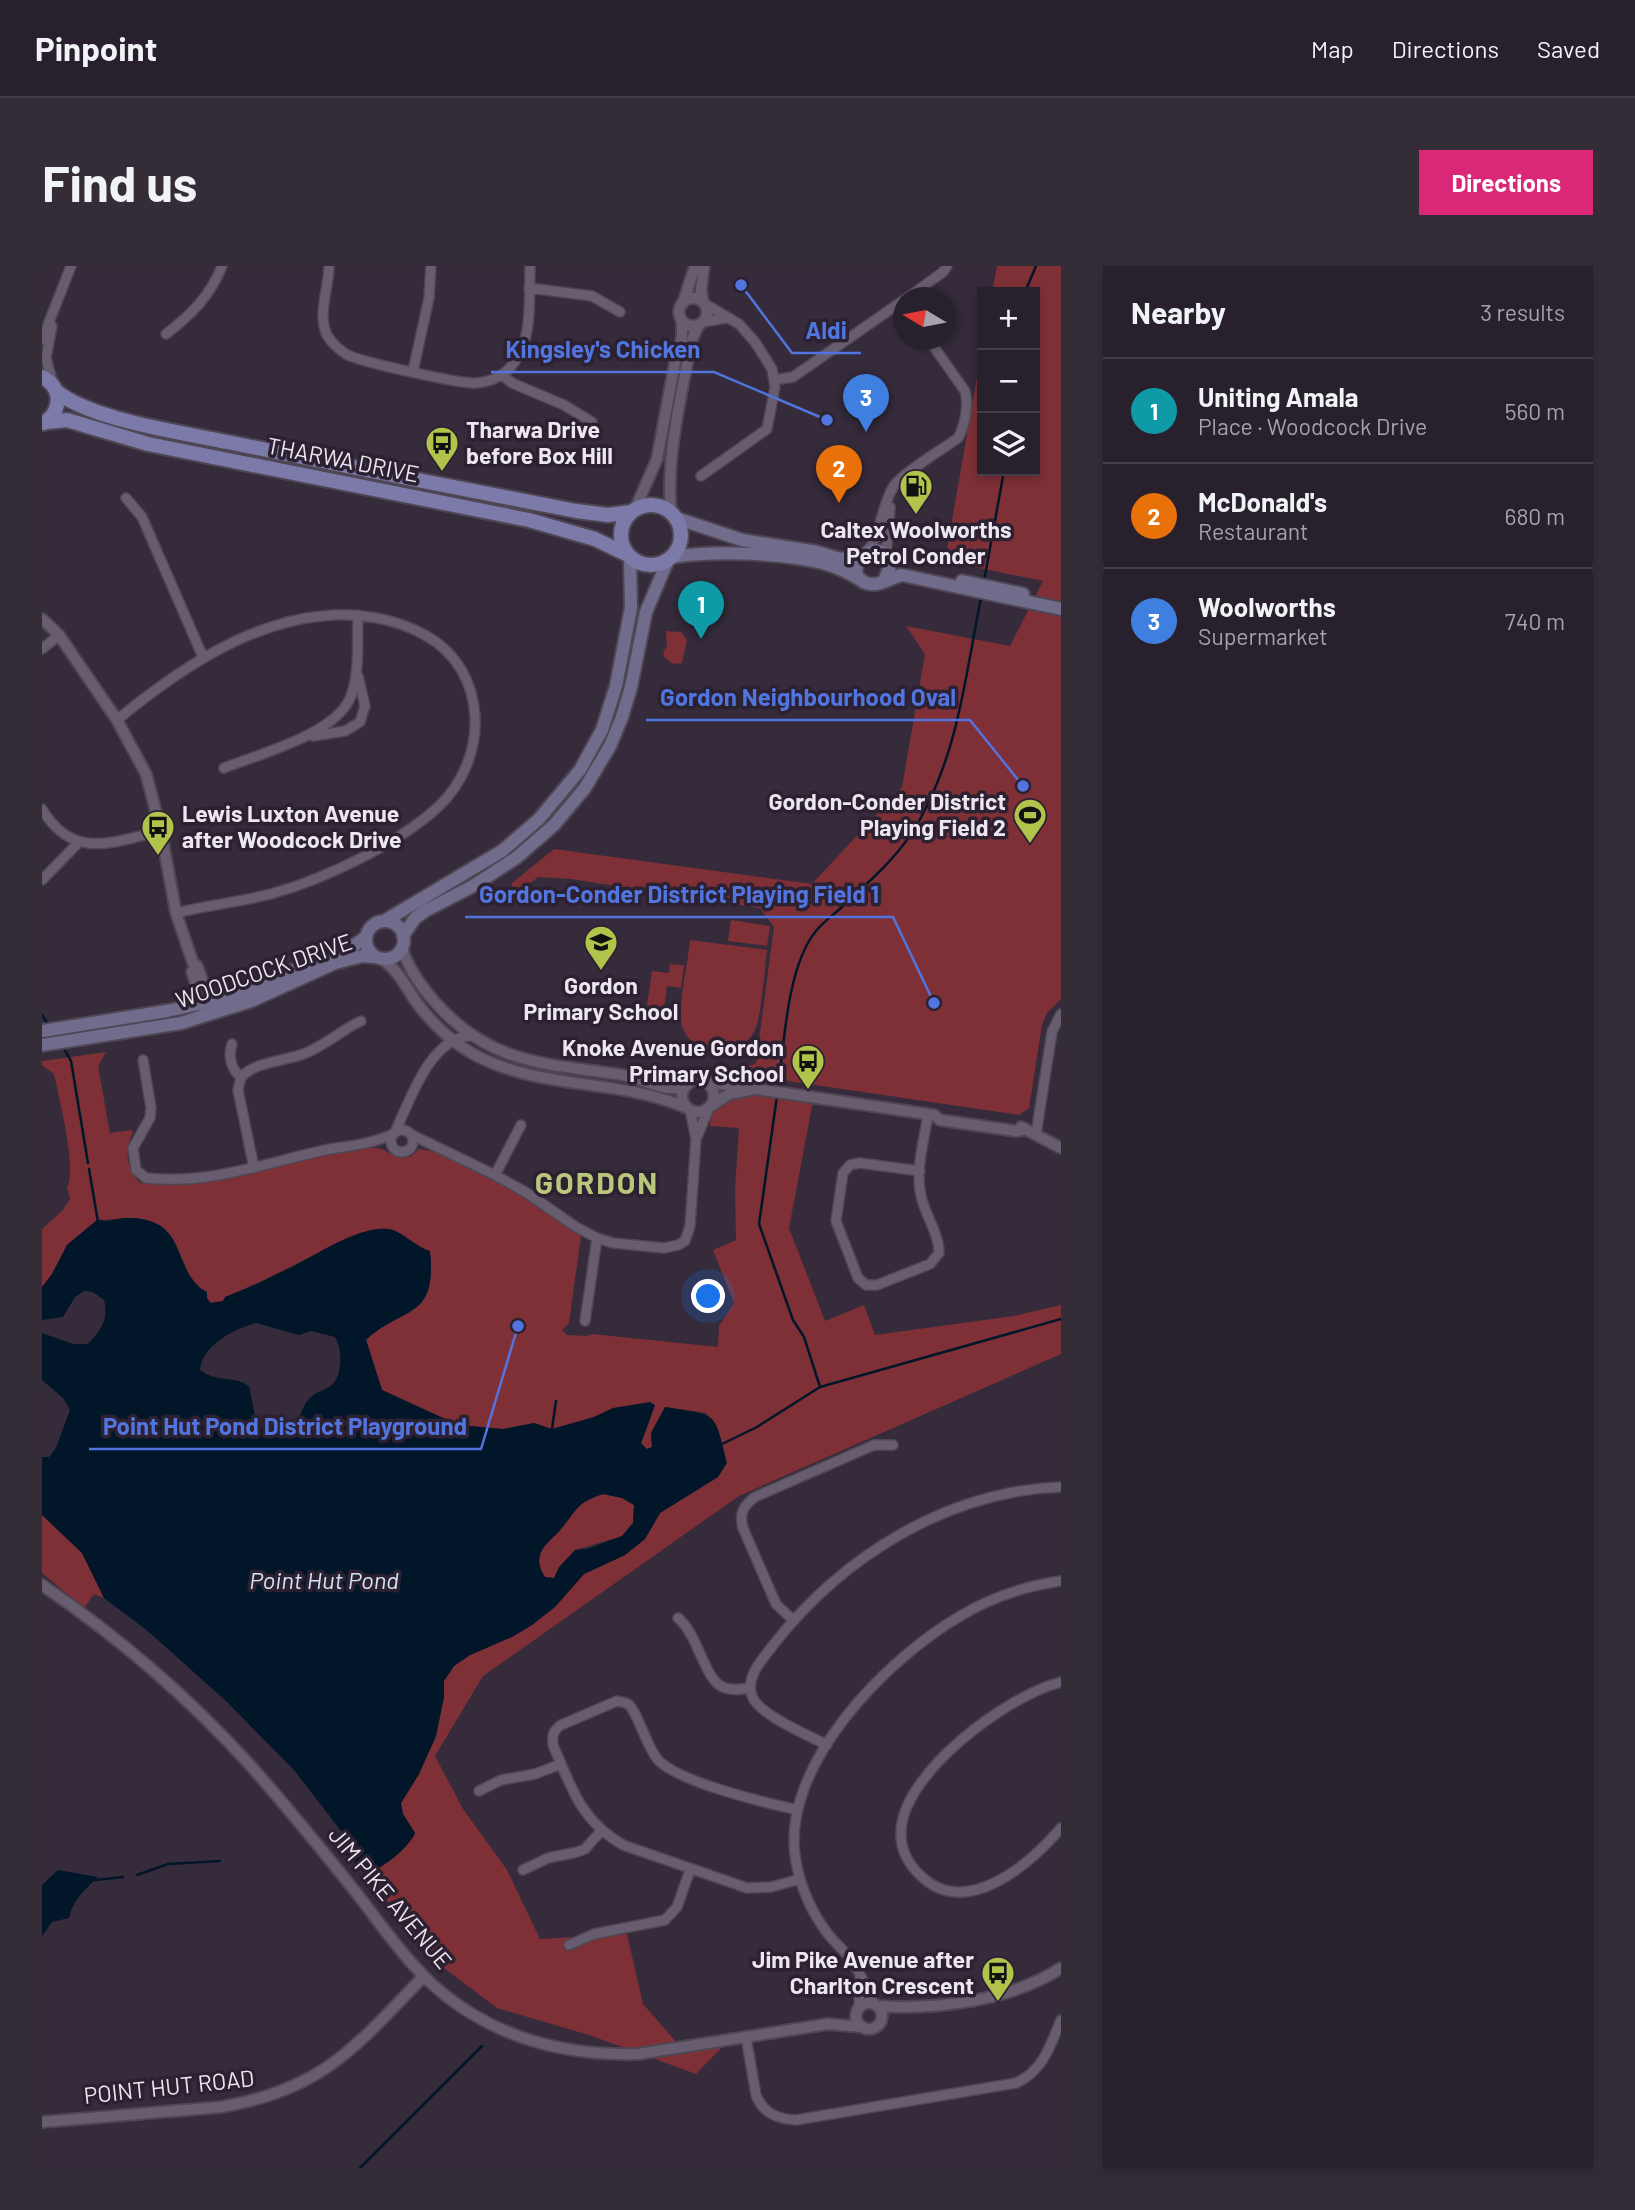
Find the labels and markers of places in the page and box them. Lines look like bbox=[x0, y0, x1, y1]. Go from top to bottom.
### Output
callout: Aldi bbox=[792, 308, 861, 353]
callout: Kingsley's Chicken bbox=[491, 327, 714, 372]
pin: 3 bbox=[843, 374, 889, 432]
place label: Tharwa Drive before Box Hill bbox=[466, 415, 613, 469]
bus stop icon: Tharwa Drive before Box Hill bbox=[423, 424, 461, 473]
pin: 2 bbox=[816, 445, 862, 503]
fuel station icon: Caltex Woolworths Petrol Conder bbox=[897, 467, 935, 516]
place label: Caltex Woolworths Petrol Conder bbox=[820, 515, 1012, 569]
pin: 1 bbox=[678, 581, 724, 639]
callout: Gordon Neighbourhood Oval bbox=[646, 675, 970, 720]
place label: Gordon-Conder District Playing Field 2 bbox=[769, 787, 1006, 841]
sports icon: Gordon-Conder District Playing Field 2 bbox=[1011, 796, 1049, 845]
place label: Lewis Luxton Avenue after Woodcock Drive bbox=[182, 799, 402, 853]
bus stop icon: Lewis Luxton Avenue after Woodcock Drive bbox=[139, 808, 177, 857]
callout: Gordon-Conder District Playing Field 1 bbox=[465, 872, 893, 917]
school or university icon: Gordon Primary School bbox=[582, 923, 620, 972]
place label: Gordon Primary School bbox=[524, 971, 678, 1025]
place label: Knoke Avenue Gordon Primary School bbox=[562, 1033, 784, 1087]
bus stop icon: Knoke Avenue Gordon Primary School bbox=[789, 1042, 827, 1091]
callout: Point Hut Pond District Playground bbox=[89, 1404, 481, 1449]
place label: Jim Pike Avenue after Charlton Crescent bbox=[752, 1945, 974, 1999]
bus stop icon: Jim Pike Avenue after Charlton Crescent bbox=[979, 1954, 1017, 2003]

